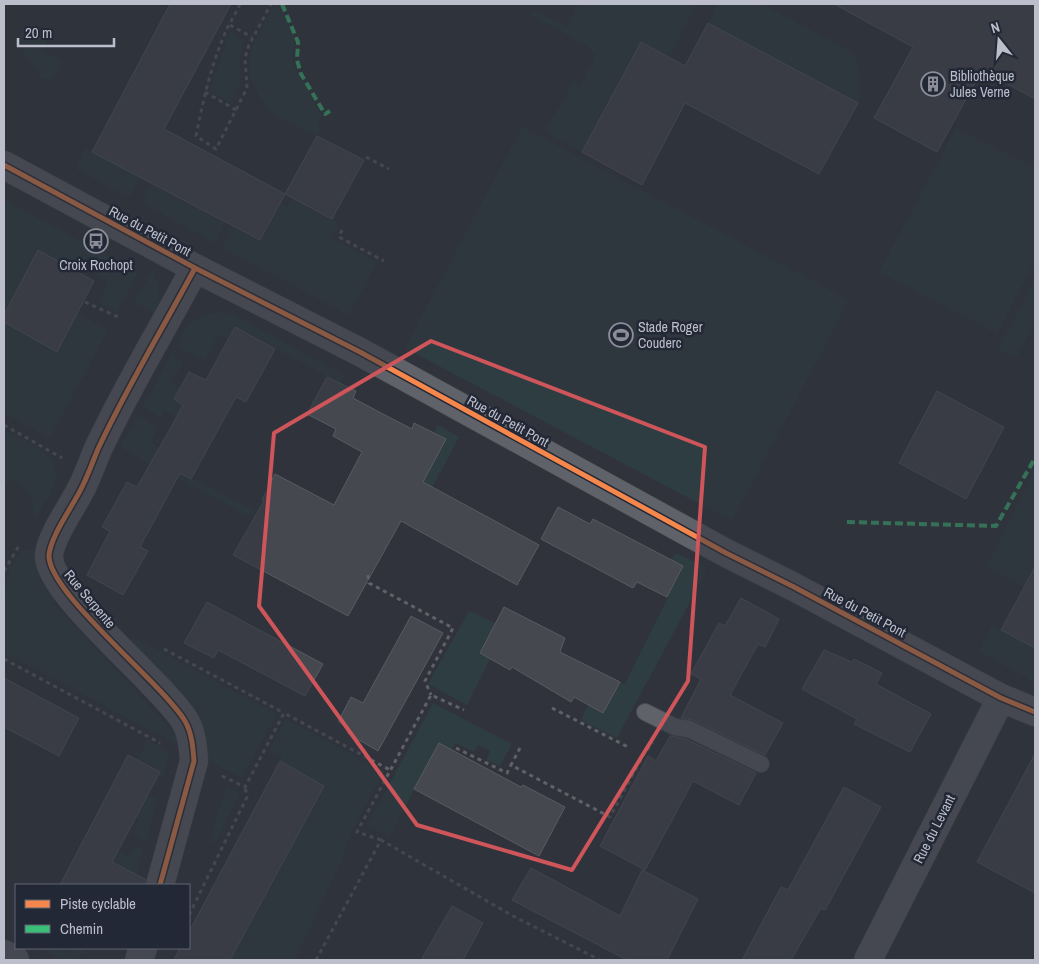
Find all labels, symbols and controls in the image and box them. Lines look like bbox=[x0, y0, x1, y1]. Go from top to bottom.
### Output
scale bar bbox=[18, 15, 114, 47]
north arrow bbox=[974, 15, 1024, 65]
text: N bbox=[989, 18, 1002, 37]
text: 20 m bbox=[25, 22, 52, 43]
place label: Bibliothèque Jules Verne bbox=[950, 67, 1014, 101]
building icon: Bibliothèque Jules Verne bbox=[920, 71, 946, 97]
street label: Rue du Petit Pont bbox=[106, 202, 194, 260]
bus stop icon: Croix Rochopt bbox=[83, 228, 109, 254]
place label: Croix Rochopt bbox=[59, 256, 133, 274]
place label: Stade Roger Couderc bbox=[638, 318, 703, 352]
sports icon: Stade Roger Couderc bbox=[608, 322, 634, 348]
street label: Rue du Petit Pont bbox=[464, 391, 552, 451]
street label: Rue Serpente bbox=[60, 566, 120, 632]
street label: Rue du Petit Pont bbox=[821, 583, 909, 641]
street label: Rue du Levant bbox=[909, 792, 959, 866]
legend bbox=[15, 884, 190, 949]
text: Piste cyclable bbox=[60, 893, 136, 914]
text: Chemin bbox=[60, 918, 103, 939]

